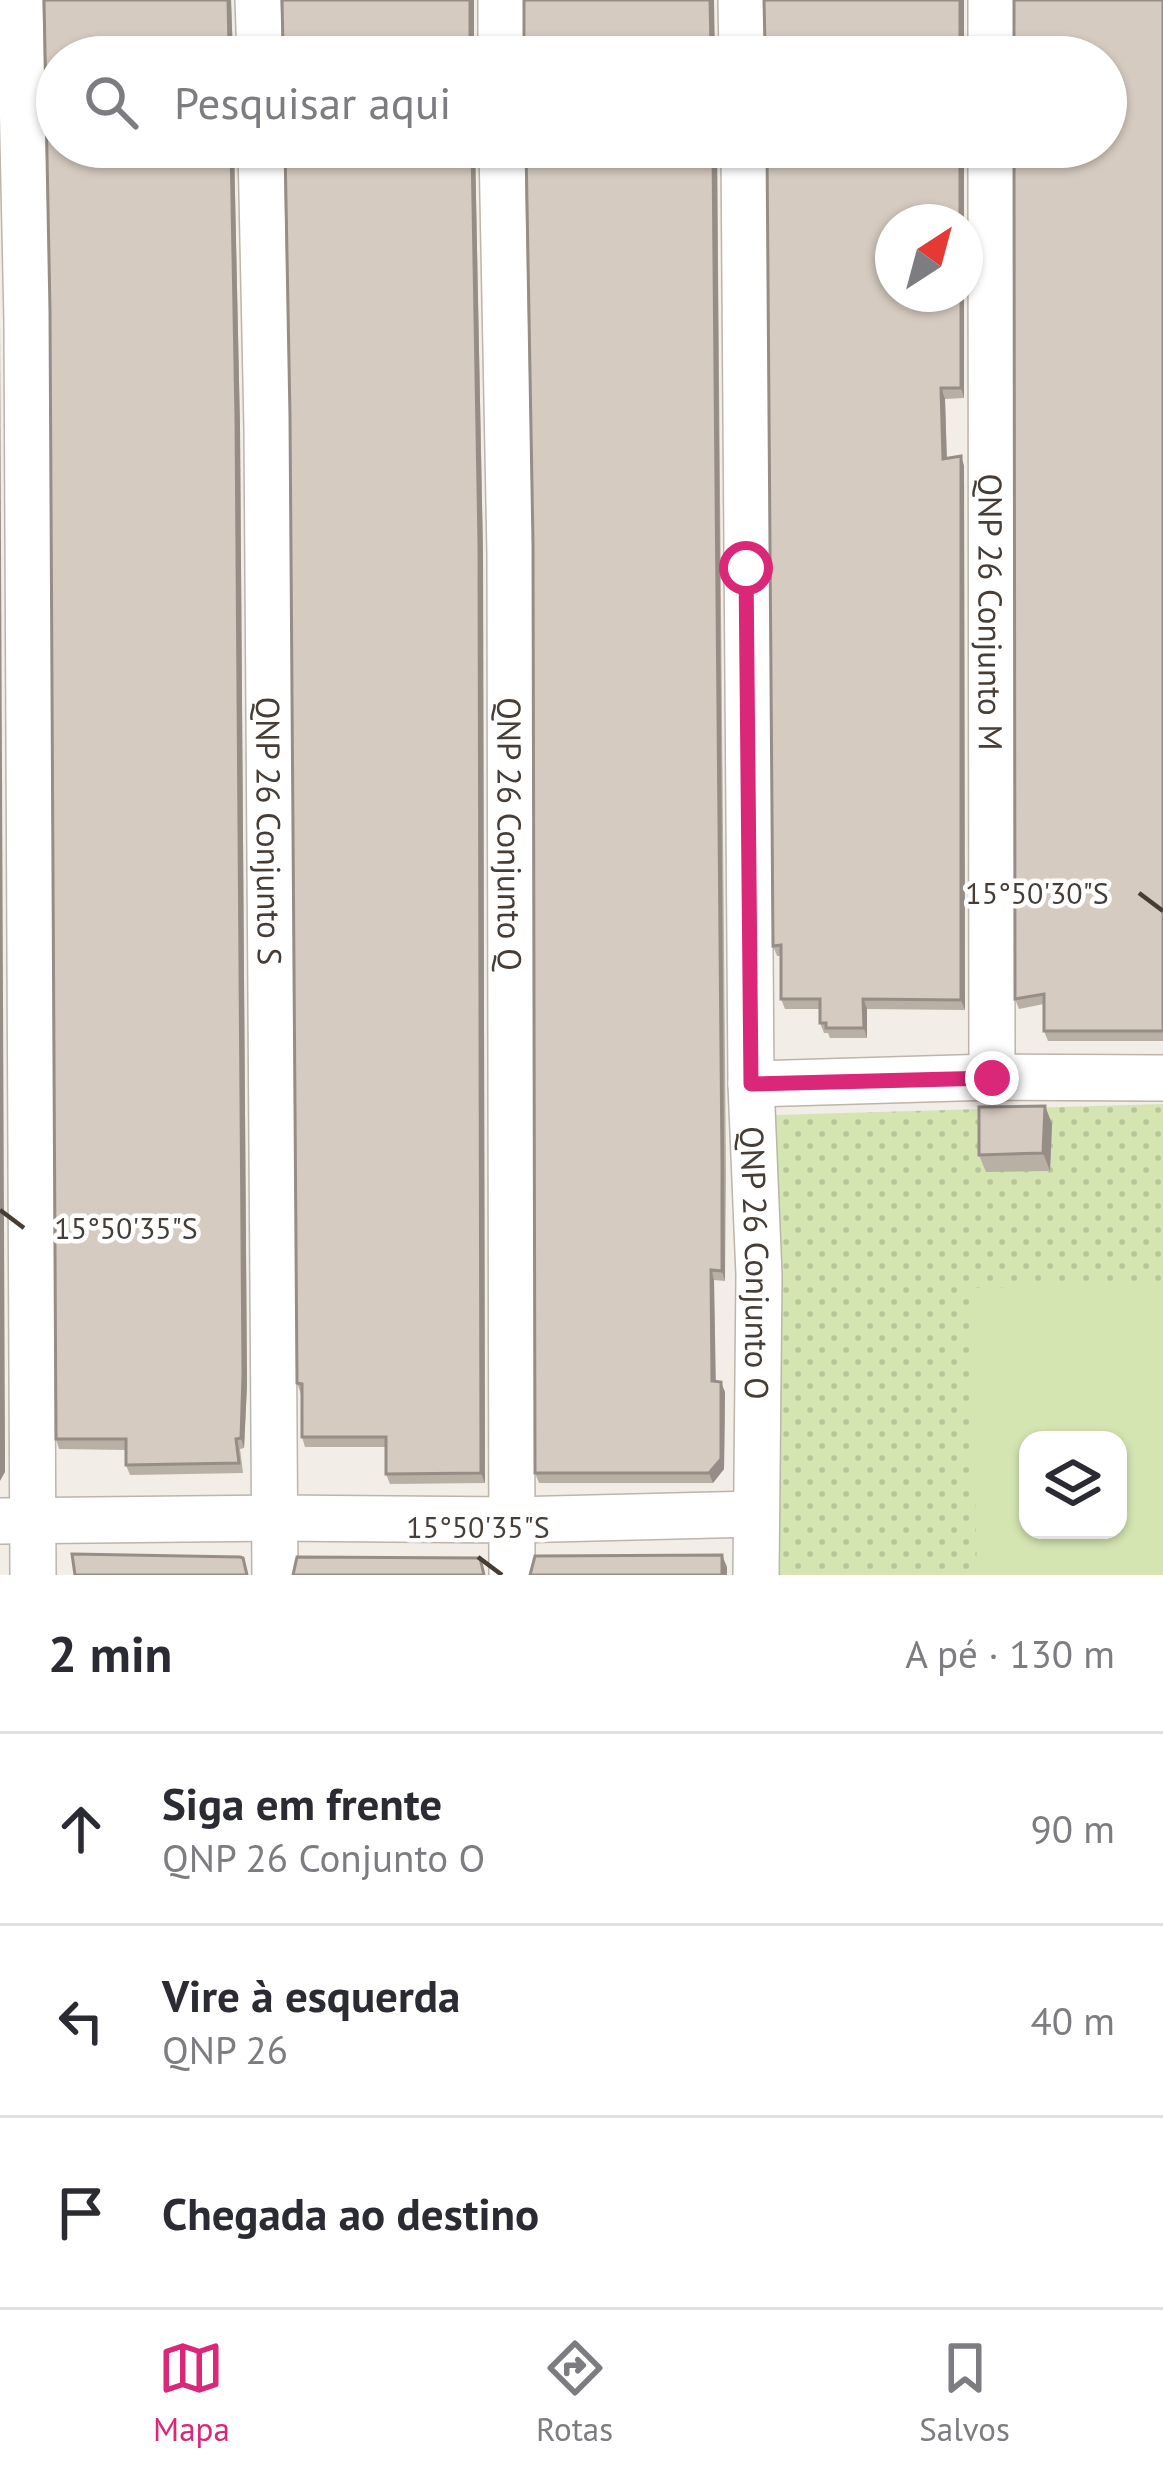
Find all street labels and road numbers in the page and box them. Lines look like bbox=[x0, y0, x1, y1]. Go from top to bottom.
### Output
street label: QNP 26 Conjunto M bbox=[970, 473, 1013, 751]
street label: QNP 26 Conjunto S bbox=[247, 696, 292, 965]
street label: QNP 26 Conjunto Q bbox=[489, 697, 532, 972]
street label: QNP 26 Conjunto O bbox=[731, 1125, 781, 1400]

